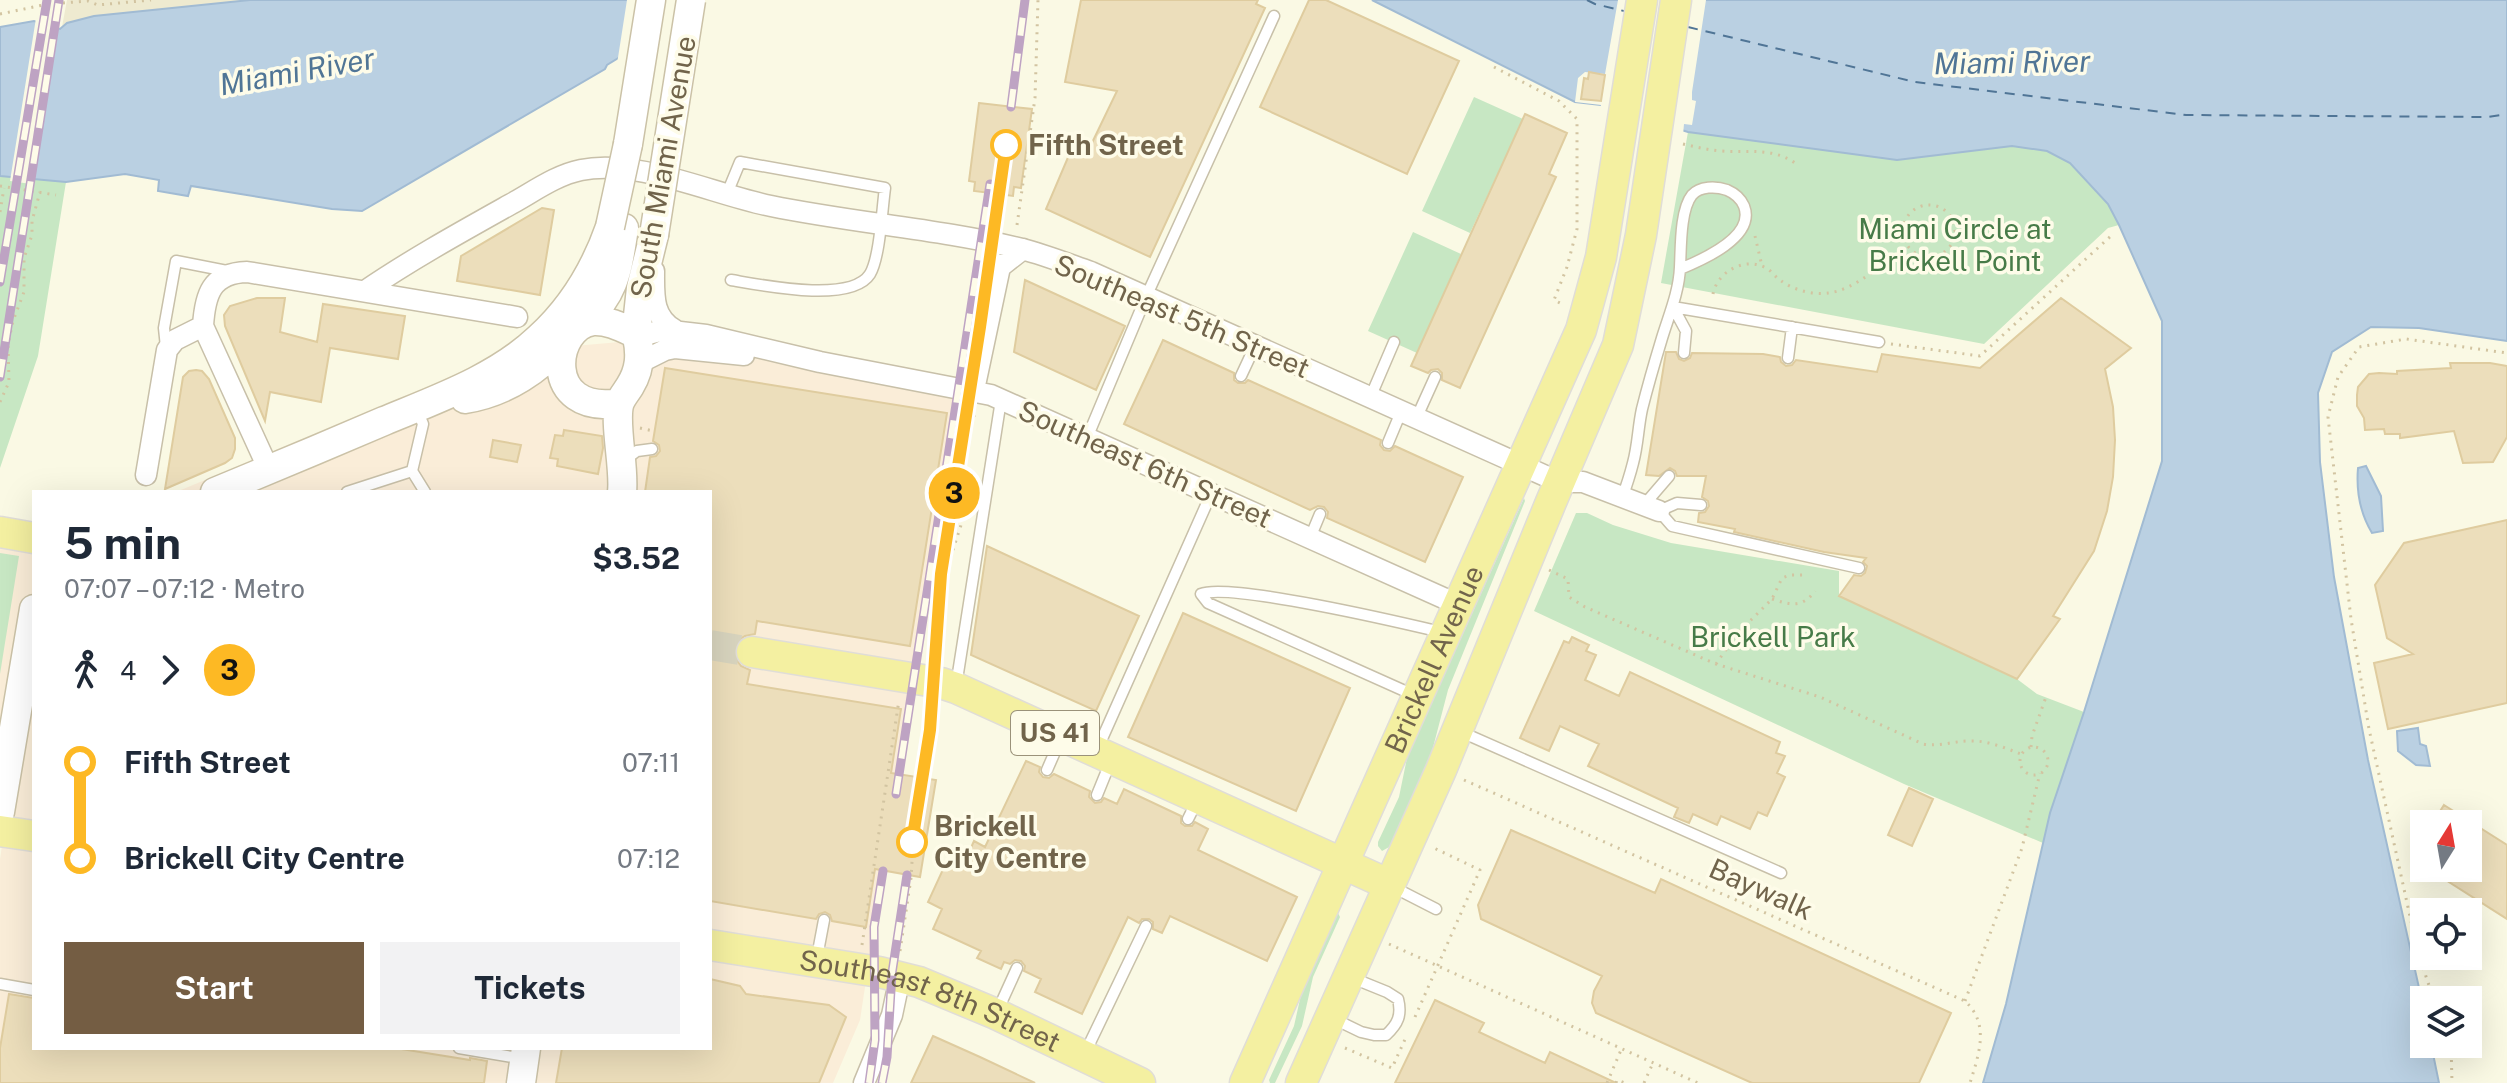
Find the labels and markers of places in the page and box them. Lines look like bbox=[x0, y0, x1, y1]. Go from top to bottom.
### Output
place label: Fifth Street bbox=[1028, 128, 1184, 161]
marker: Fifth Street bbox=[991, 130, 1021, 160]
place label: Brickell City Centre bbox=[934, 809, 1087, 874]
marker: Brickell City Centre bbox=[897, 827, 927, 857]

